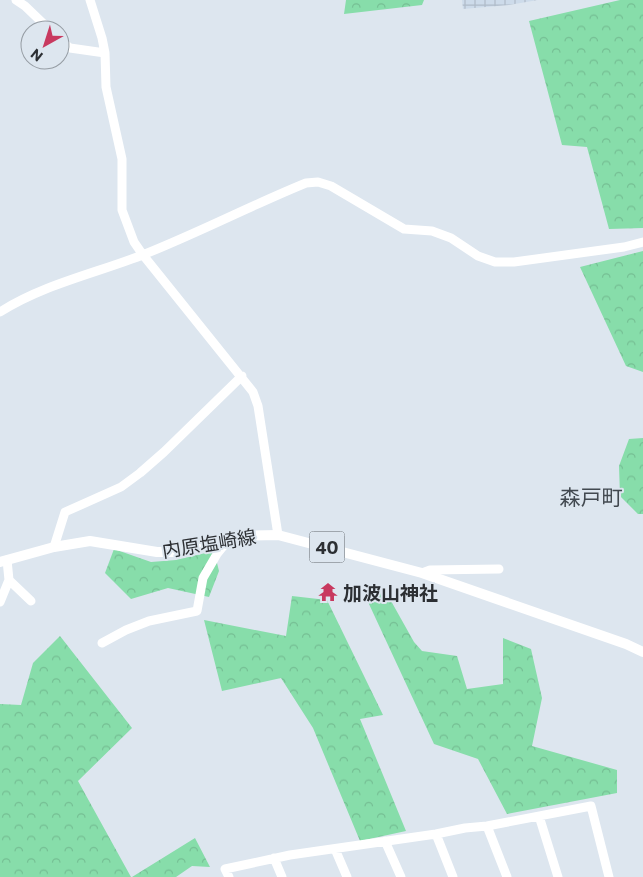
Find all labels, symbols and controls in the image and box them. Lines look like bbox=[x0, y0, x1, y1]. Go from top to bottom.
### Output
north arrow bbox=[20, 20, 70, 70]
text: N bbox=[27, 46, 46, 65]
district label: 森戸町 bbox=[560, 484, 623, 509]
street label: 内原塩崎線 bbox=[160, 524, 258, 562]
road number: 40 bbox=[310, 532, 344, 562]
temple icon: 加波山神社 bbox=[317, 581, 339, 603]
place label: 加波山神社 bbox=[343, 581, 438, 604]

